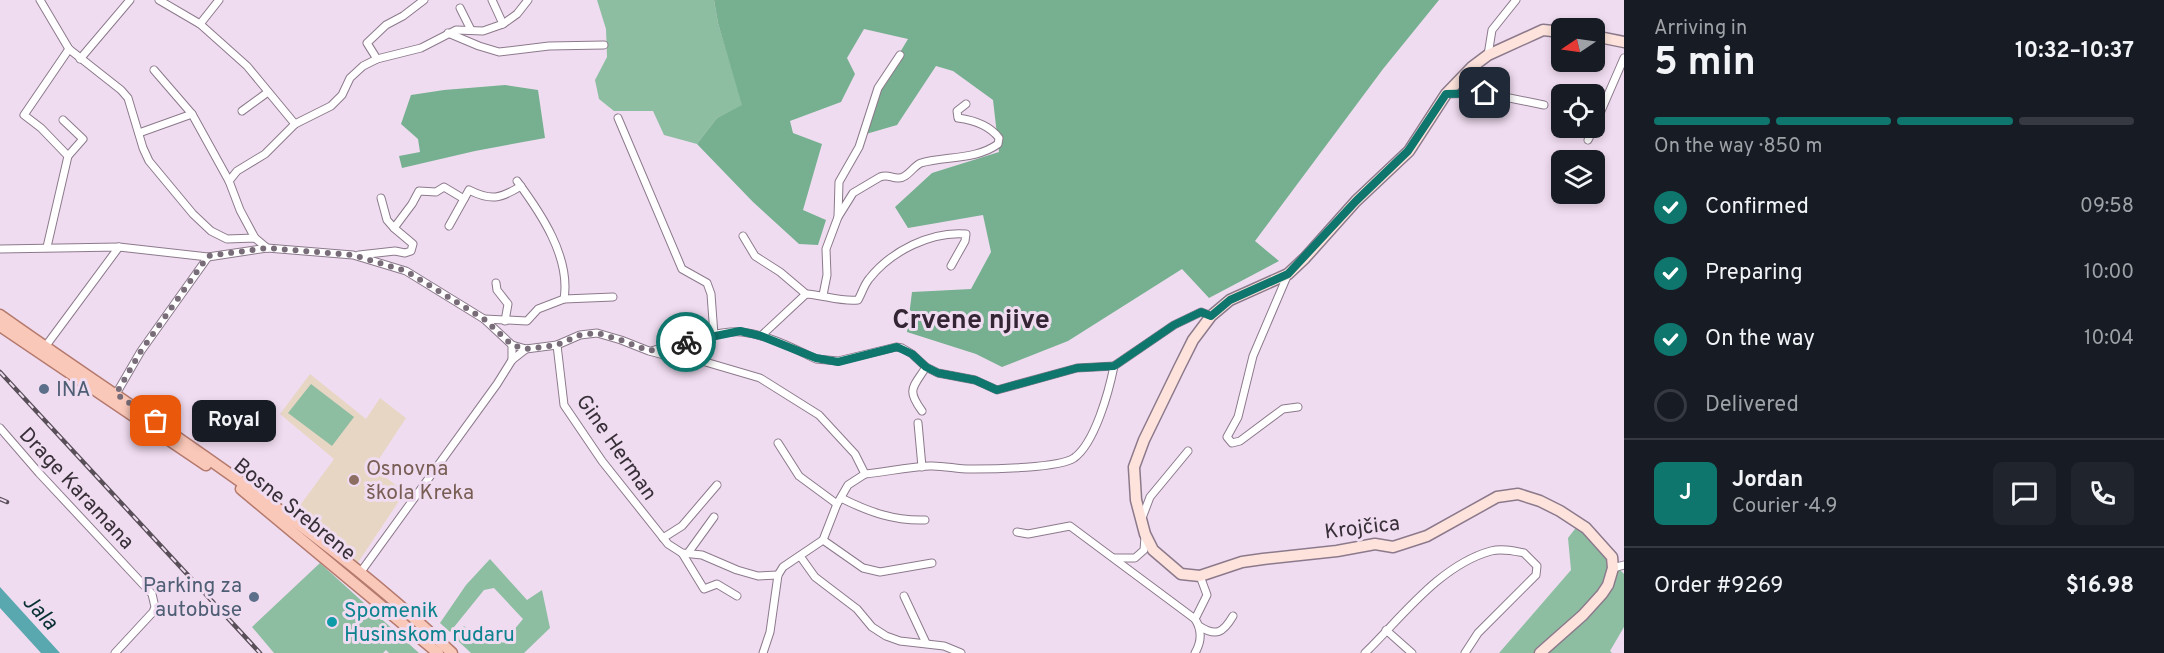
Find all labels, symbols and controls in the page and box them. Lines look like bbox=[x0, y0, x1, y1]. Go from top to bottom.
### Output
text: Arriving in bbox=[1654, 16, 1747, 42]
north arrow bbox=[1551, 18, 1605, 72]
map controls bbox=[1551, 18, 1605, 204]
text: 10:32–10:37 bbox=[2015, 38, 2134, 65]
text: 5 min bbox=[1654, 40, 1756, 89]
pin bbox=[1459, 67, 1510, 118]
icon: home bbox=[1468, 76, 1501, 109]
button: locate bbox=[1551, 84, 1605, 138]
text: On the way · 850 m bbox=[1654, 134, 1822, 160]
button: layers bbox=[1551, 150, 1605, 204]
icon: check bbox=[1654, 191, 1687, 224]
text: Confirmed bbox=[1705, 194, 1809, 221]
text: 09:58 bbox=[2080, 194, 2134, 220]
icon: check bbox=[1654, 257, 1687, 290]
text: Preparing bbox=[1705, 260, 1803, 287]
text: 10:00 bbox=[2084, 260, 2134, 286]
district label: Crvene njive bbox=[892, 304, 1050, 338]
courier bbox=[656, 312, 716, 372]
icon: check bbox=[1654, 323, 1687, 356]
icon: bike bbox=[670, 326, 703, 359]
text: On the way bbox=[1705, 326, 1815, 353]
text: 10:04 bbox=[2084, 326, 2134, 352]
place label: INA bbox=[56, 377, 91, 404]
marker: INA bbox=[37, 382, 51, 396]
street label: Gine Herman bbox=[569, 390, 662, 506]
text: Delivered bbox=[1705, 392, 1799, 419]
pin bbox=[130, 395, 181, 446]
callout: Royal bbox=[192, 400, 276, 442]
icon: bag bbox=[139, 404, 172, 437]
text: Royal bbox=[208, 408, 260, 434]
street label: Drage Karamana bbox=[12, 422, 140, 556]
street label: Bosne Srebrene bbox=[227, 453, 361, 568]
place label: Osnovna škola Kreka bbox=[366, 456, 474, 507]
button: chat bbox=[1993, 462, 2056, 525]
button: phone bbox=[2071, 462, 2134, 525]
text: Jordan bbox=[1732, 467, 1803, 494]
marker: Osnovna škola Kreka bbox=[347, 473, 361, 487]
text: J bbox=[1679, 480, 1692, 507]
text: Courier · 4.9 bbox=[1732, 494, 1837, 520]
street label: Krojčica bbox=[1323, 510, 1401, 547]
place label: Parking za autobuse bbox=[143, 573, 242, 624]
text: Order #9269 bbox=[1654, 573, 1783, 600]
text: $16.98 bbox=[2066, 573, 2134, 600]
water label: Jala bbox=[16, 589, 63, 637]
marker: Parking za autobuse bbox=[247, 590, 261, 604]
place label: Spomenik Husinskom rudaru bbox=[344, 598, 515, 649]
marker: Spomenik Husinskom rudaru bbox=[325, 615, 339, 629]

